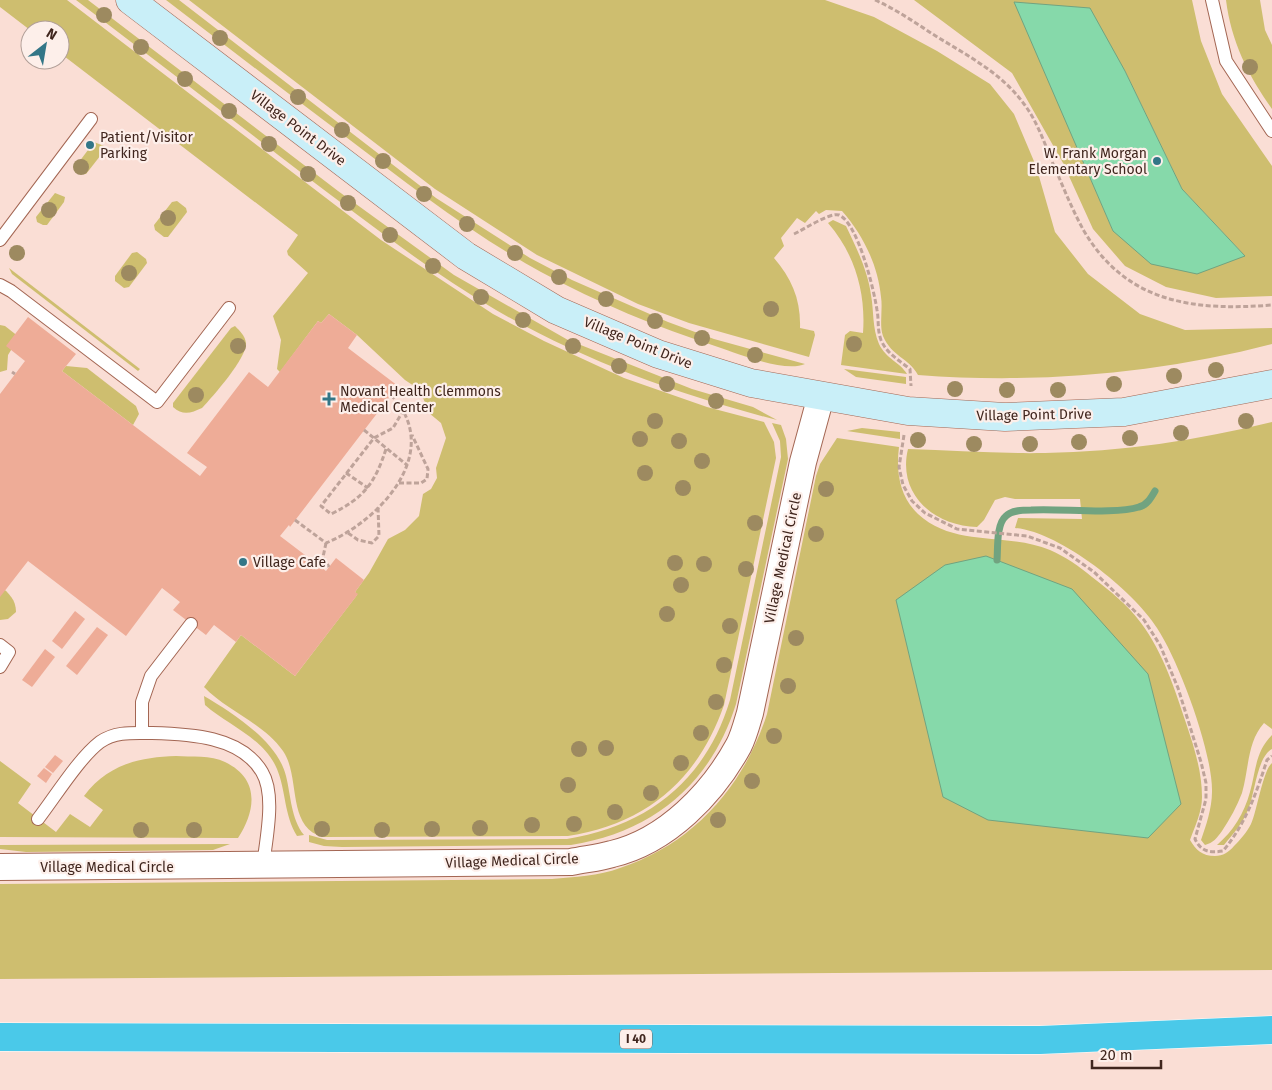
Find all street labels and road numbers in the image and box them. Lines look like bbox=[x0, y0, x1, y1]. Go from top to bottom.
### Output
street label: Village Point Drive bbox=[247, 86, 349, 170]
street label: Village Point Drive bbox=[581, 314, 695, 372]
street label: Village Point Drive bbox=[976, 405, 1092, 425]
street label: Village Medical Circle bbox=[761, 491, 805, 625]
street label: Village Medical Circle bbox=[445, 850, 579, 872]
street label: Village Medical Circle bbox=[40, 859, 174, 876]
road number: I 40 bbox=[620, 1030, 652, 1048]

